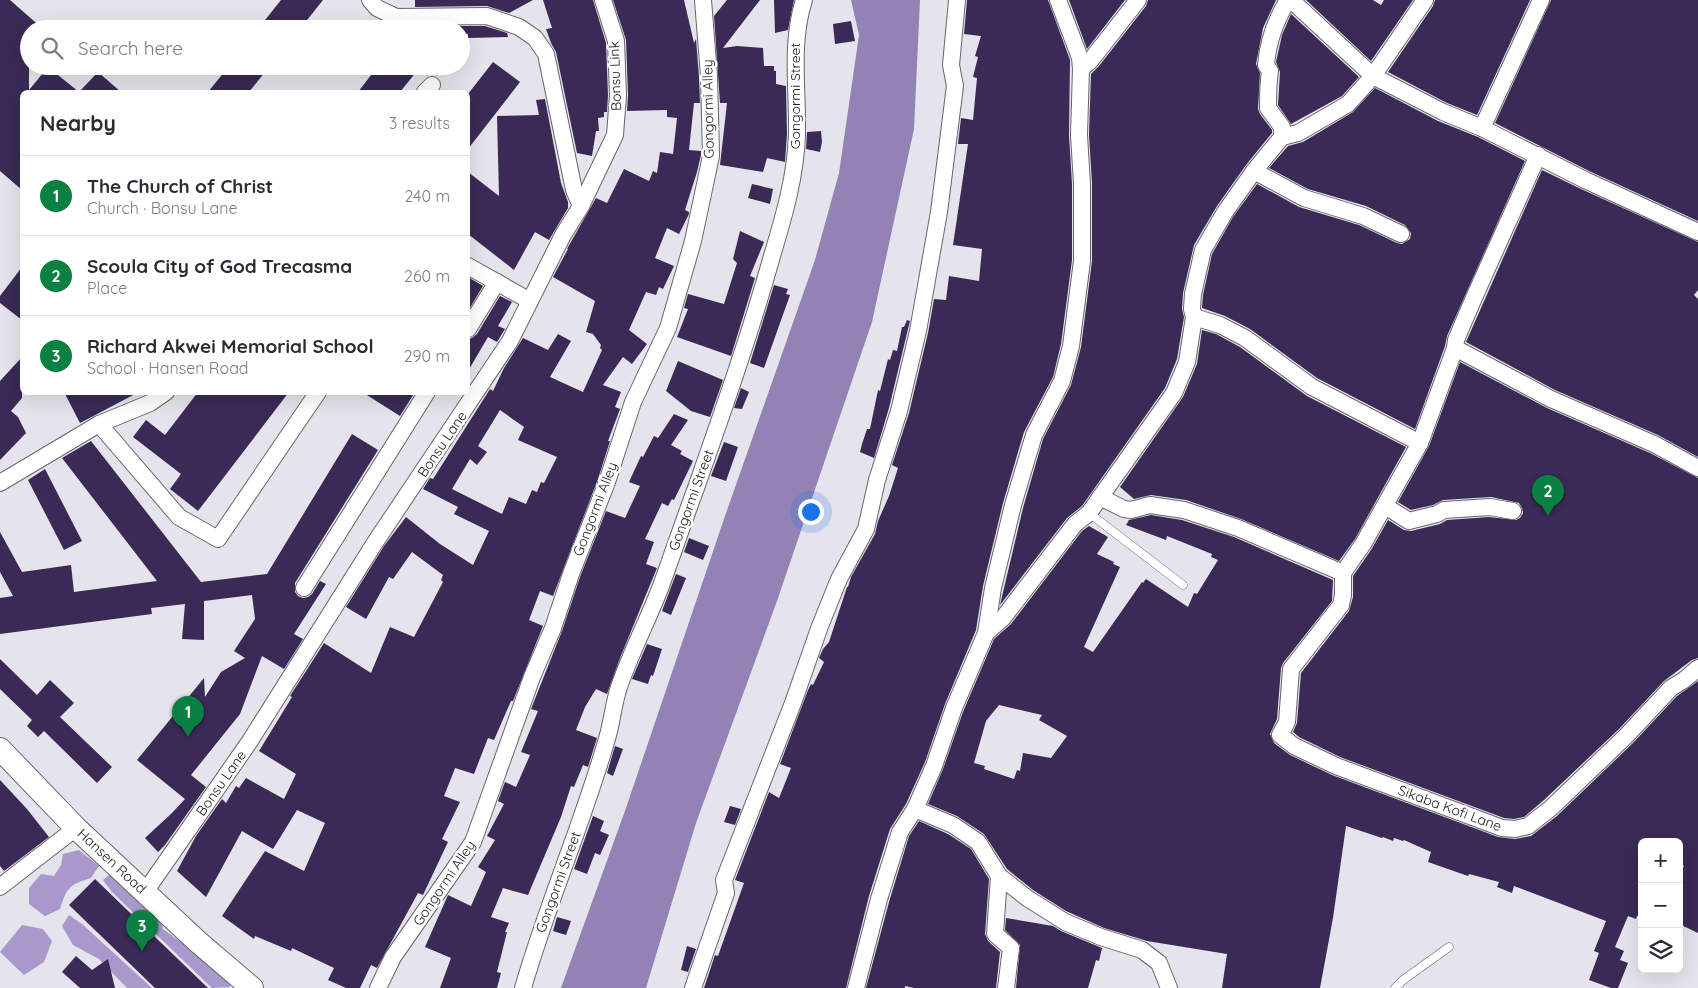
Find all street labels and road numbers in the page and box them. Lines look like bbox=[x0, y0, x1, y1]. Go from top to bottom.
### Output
street label: Bonsu Link bbox=[605, 41, 625, 111]
street label: Gongormi Street bbox=[786, 43, 804, 149]
street label: Gongormi Alley bbox=[698, 59, 718, 159]
street label: Bonsu Lane bbox=[413, 407, 471, 481]
street label: Gongormi Street bbox=[664, 447, 718, 553]
street label: Gongormi Alley bbox=[569, 459, 621, 559]
street label: Bonsu Lane bbox=[192, 747, 250, 819]
street label: Sikaba Kofi Lane bbox=[1396, 781, 1504, 835]
street label: Hansen Road bbox=[74, 824, 150, 898]
street label: Gongormi Street bbox=[531, 829, 585, 935]
street label: Gongormi Alley bbox=[409, 837, 479, 929]

